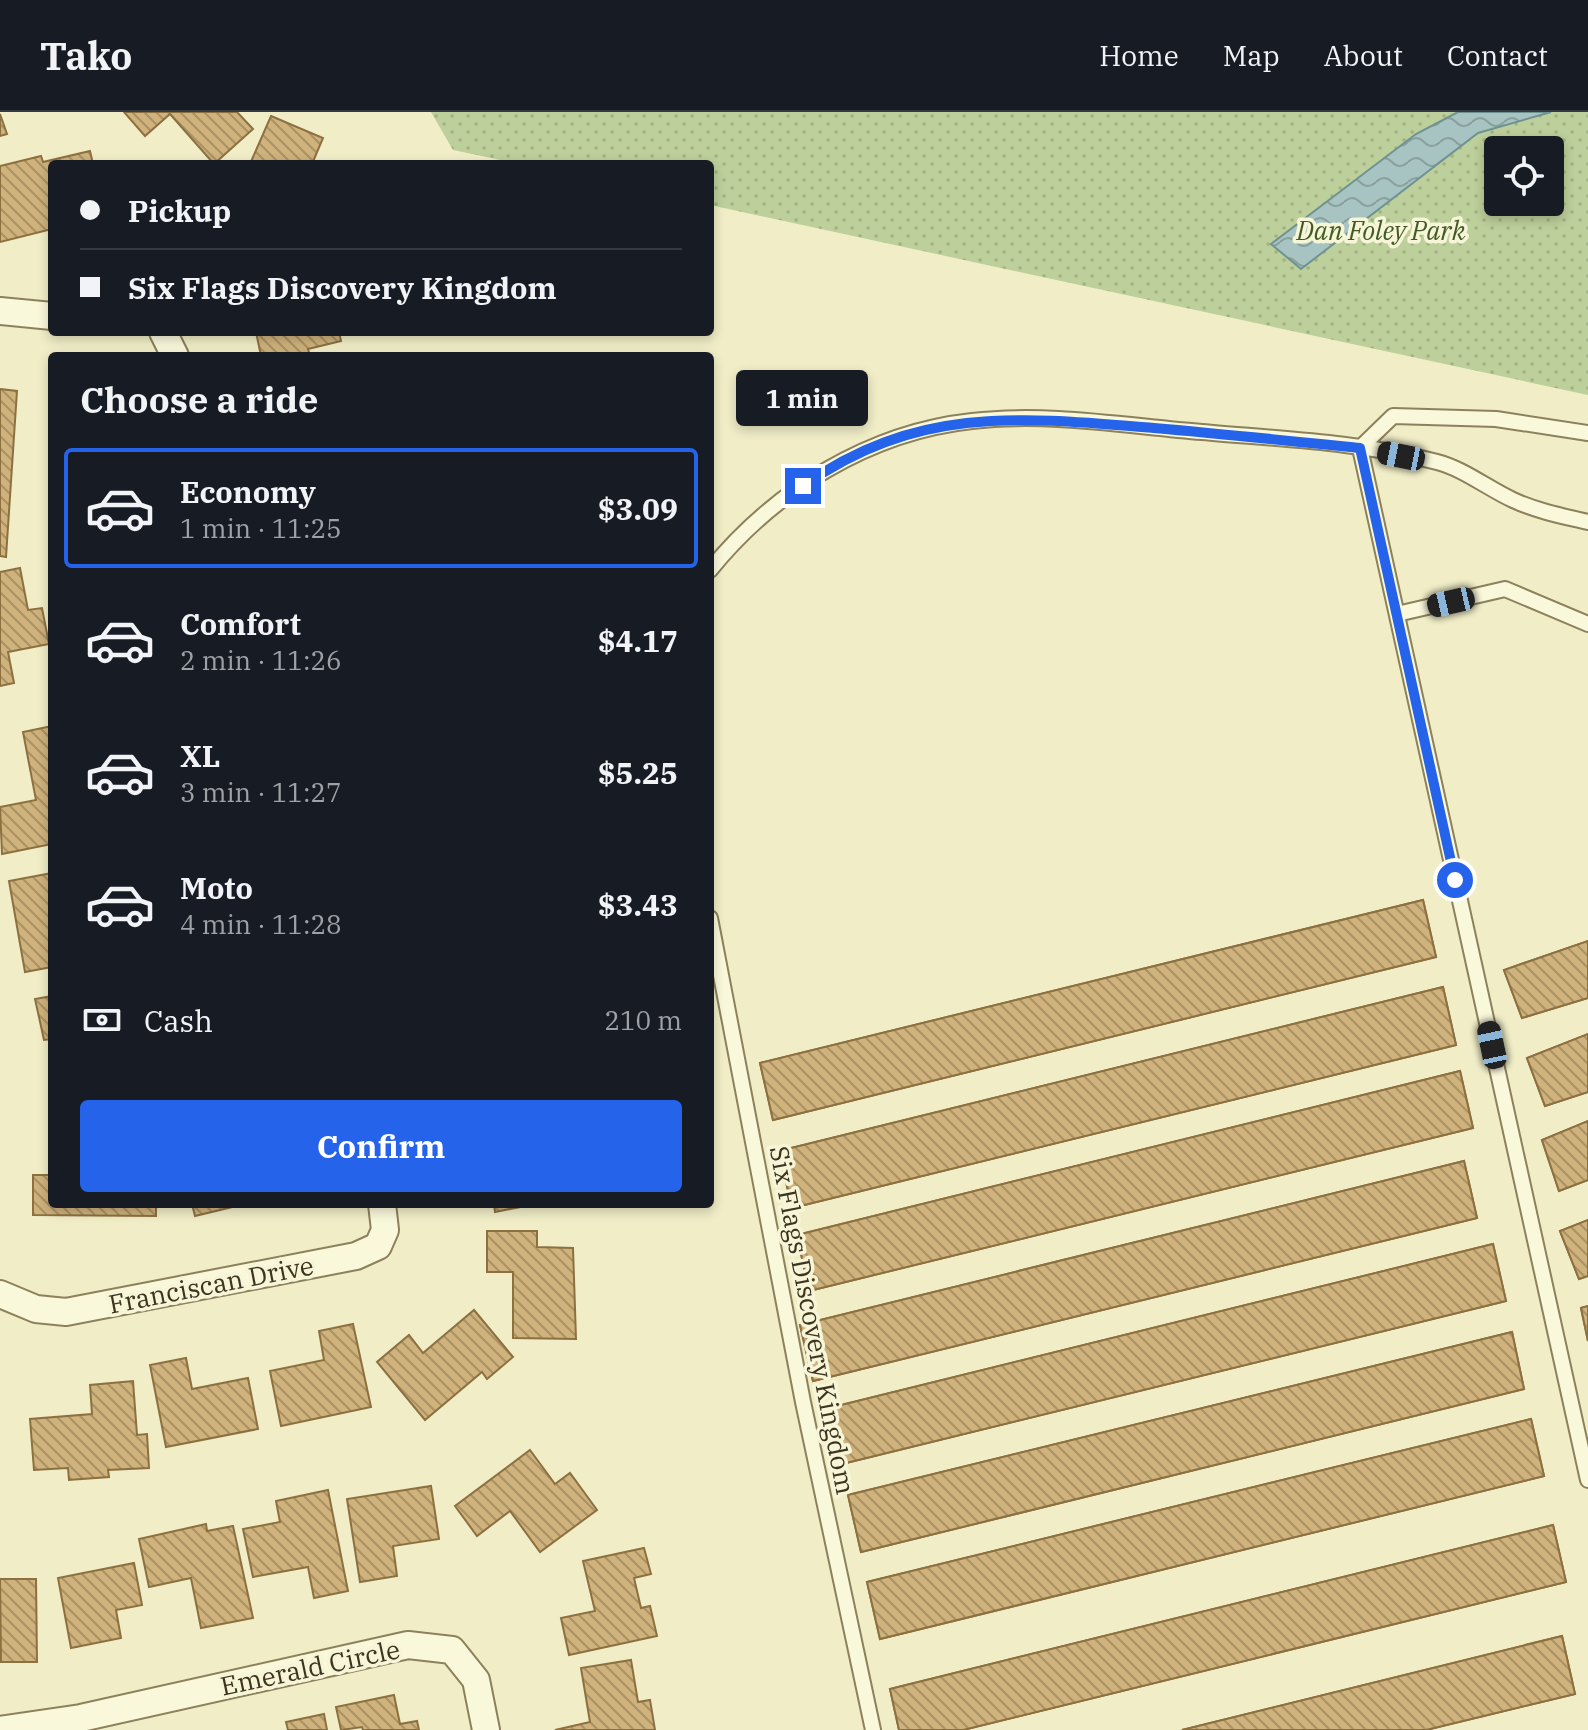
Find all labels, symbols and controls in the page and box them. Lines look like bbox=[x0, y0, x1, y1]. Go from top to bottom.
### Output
text: Tako bbox=[40, 31, 132, 80]
text: Home bbox=[1099, 37, 1179, 74]
text: Map bbox=[1223, 37, 1280, 74]
text: About bbox=[1324, 37, 1403, 74]
text: Contact bbox=[1447, 37, 1548, 74]
map controls bbox=[1484, 136, 1564, 216]
button: locate bbox=[1484, 136, 1564, 216]
text: Pickup bbox=[128, 191, 231, 230]
park label: Dan Foley Park bbox=[1296, 213, 1466, 247]
text: Six Flags Discovery Kingdom bbox=[128, 268, 557, 307]
callout: 1 min bbox=[737, 370, 869, 426]
text: Choose a ride bbox=[80, 376, 319, 423]
text: 1 min bbox=[766, 381, 838, 415]
car bbox=[1375, 440, 1427, 472]
route end bbox=[785, 468, 821, 504]
icon: car bbox=[84, 472, 156, 544]
text: Economy bbox=[180, 472, 316, 511]
text: $3.09 bbox=[598, 489, 678, 528]
text: 1 min · 11:25 bbox=[180, 511, 342, 545]
car bbox=[1425, 585, 1477, 619]
icon: car bbox=[84, 604, 156, 676]
text: Comfort bbox=[180, 604, 301, 643]
text: $4.17 bbox=[598, 621, 678, 660]
text: 2 min · 11:26 bbox=[180, 643, 342, 677]
icon: car bbox=[84, 736, 156, 808]
text: XL bbox=[180, 736, 220, 775]
text: $5.25 bbox=[598, 753, 678, 792]
text: 3 min · 11:27 bbox=[180, 775, 342, 809]
route start bbox=[1437, 862, 1473, 898]
icon: car bbox=[84, 868, 156, 940]
text: Moto bbox=[180, 868, 253, 907]
text: $3.43 bbox=[598, 885, 678, 924]
text: 4 min · 11:28 bbox=[180, 907, 342, 941]
icon: cash bbox=[80, 998, 124, 1042]
text: Cash bbox=[144, 1001, 213, 1040]
text: 210 m bbox=[604, 1003, 682, 1037]
car bbox=[1475, 1019, 1509, 1071]
button: Confirm bbox=[80, 1100, 682, 1192]
street label: Six Flags Discovery Kingdom bbox=[763, 1143, 863, 1497]
street label: Franciscan Drive bbox=[106, 1247, 316, 1321]
street label: Emerald Circle bbox=[217, 1631, 403, 1703]

